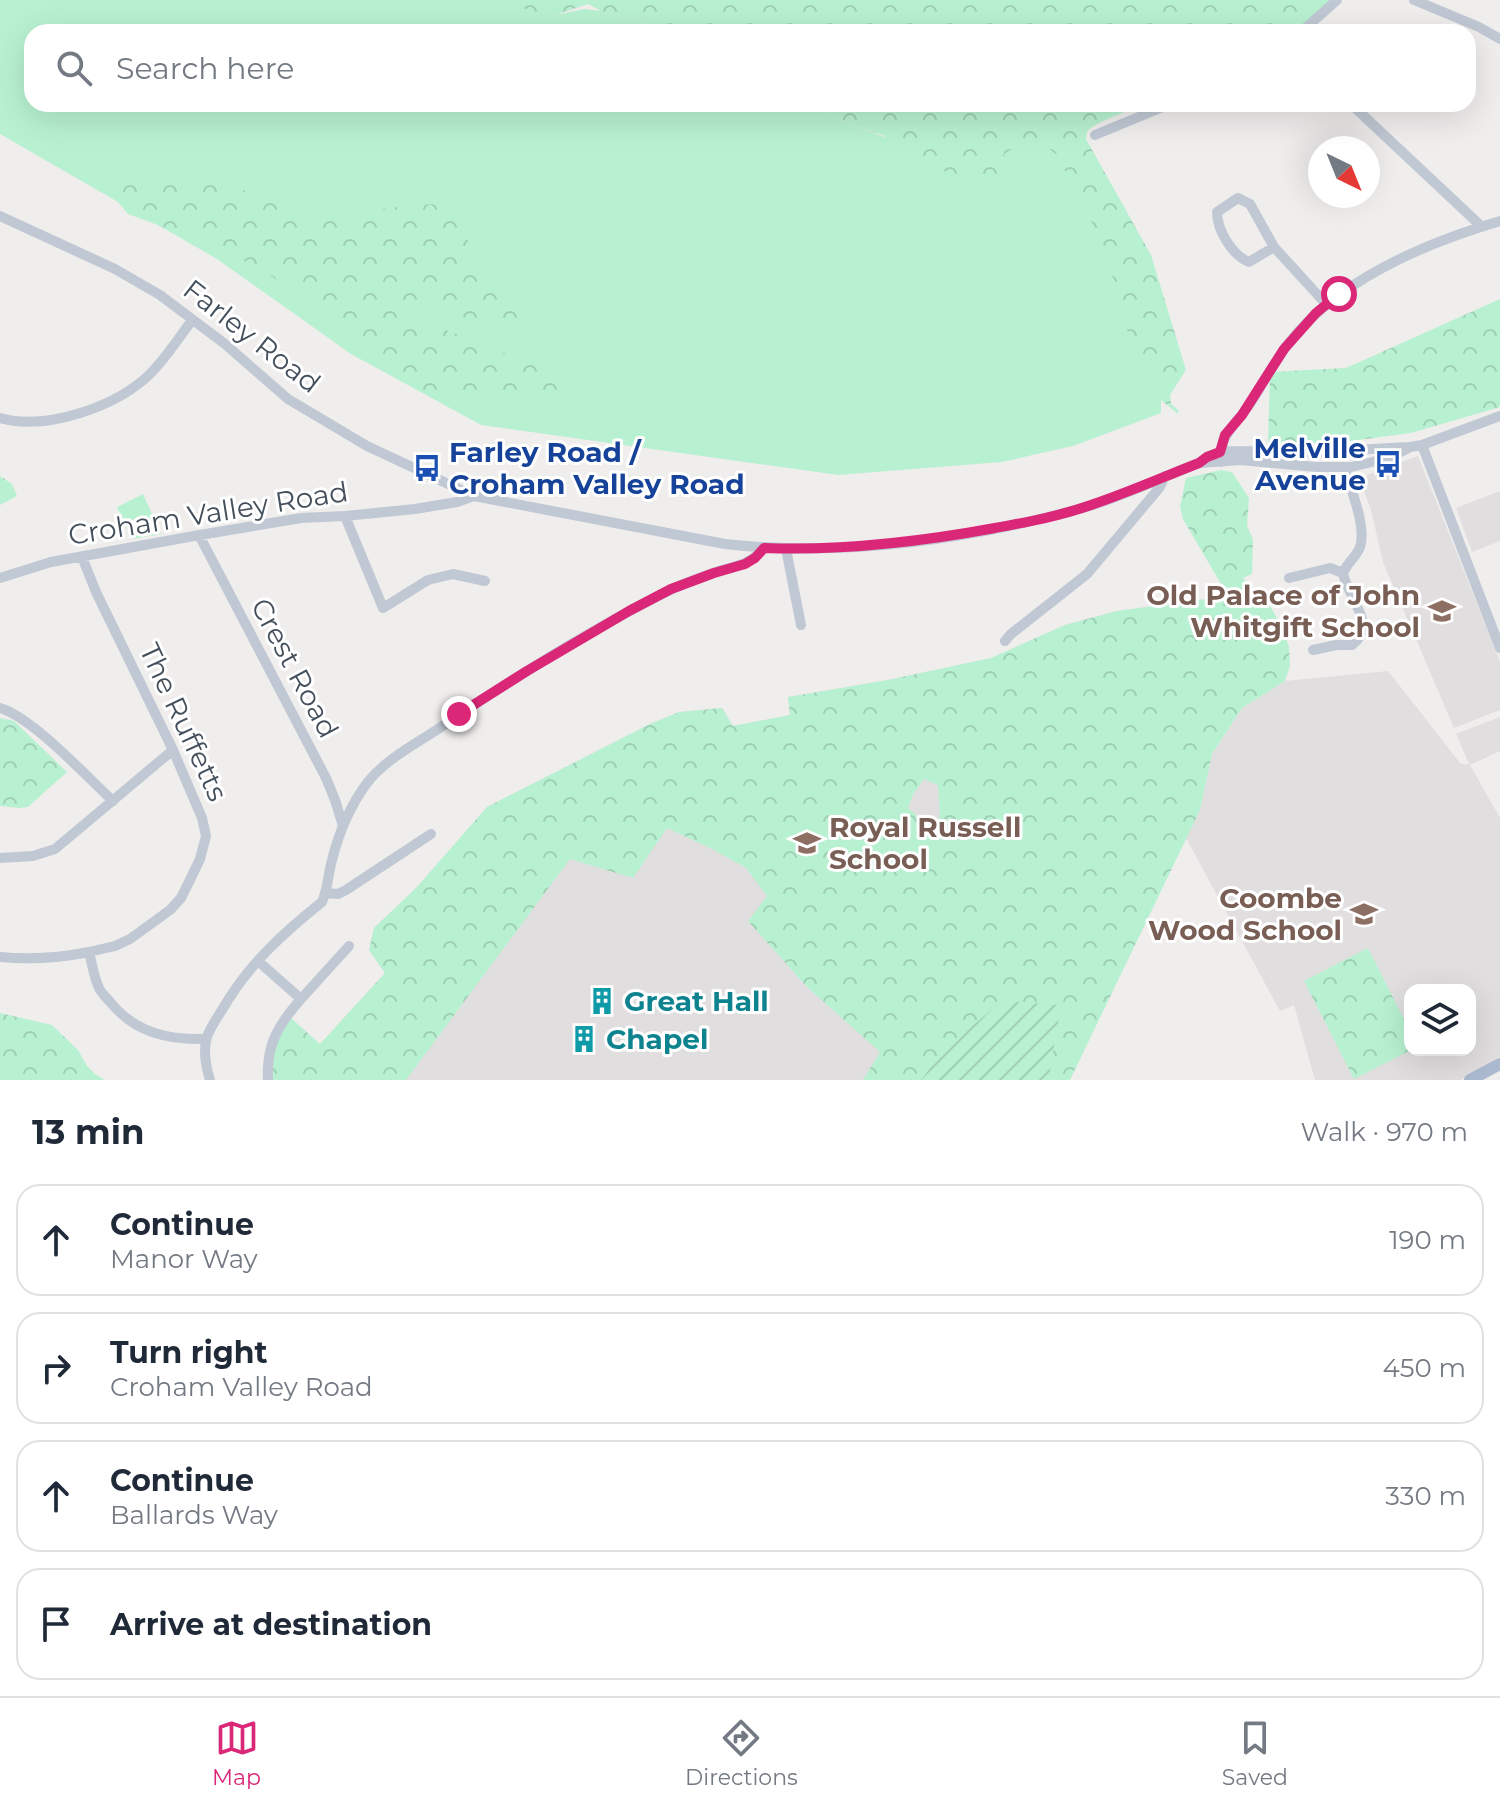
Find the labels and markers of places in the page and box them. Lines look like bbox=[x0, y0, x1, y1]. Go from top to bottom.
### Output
place label: Melville Avenue bbox=[1253, 431, 1366, 497]
place label: Farley Road / Croham Valley Road bbox=[449, 435, 745, 501]
bus stop icon: Melville Avenue bbox=[1373, 449, 1403, 479]
bus stop icon: Farley Road / Croham Valley Road bbox=[412, 453, 442, 483]
place label: Old Palace of John Whitgift School bbox=[1146, 578, 1420, 644]
school or university icon: Old Palace of John Whitgift School bbox=[1427, 596, 1457, 626]
place label: Royal Russell School bbox=[829, 810, 1021, 876]
school or university icon: Royal Russell School bbox=[792, 828, 822, 858]
place label: Coombe Wood School bbox=[1148, 881, 1342, 947]
school or university icon: Coombe Wood School bbox=[1349, 899, 1379, 929]
place label: Great Hall bbox=[624, 984, 769, 1018]
building icon: Great Hall bbox=[587, 986, 617, 1016]
place label: Chapel bbox=[606, 1022, 708, 1056]
building icon: Chapel bbox=[569, 1024, 599, 1054]

